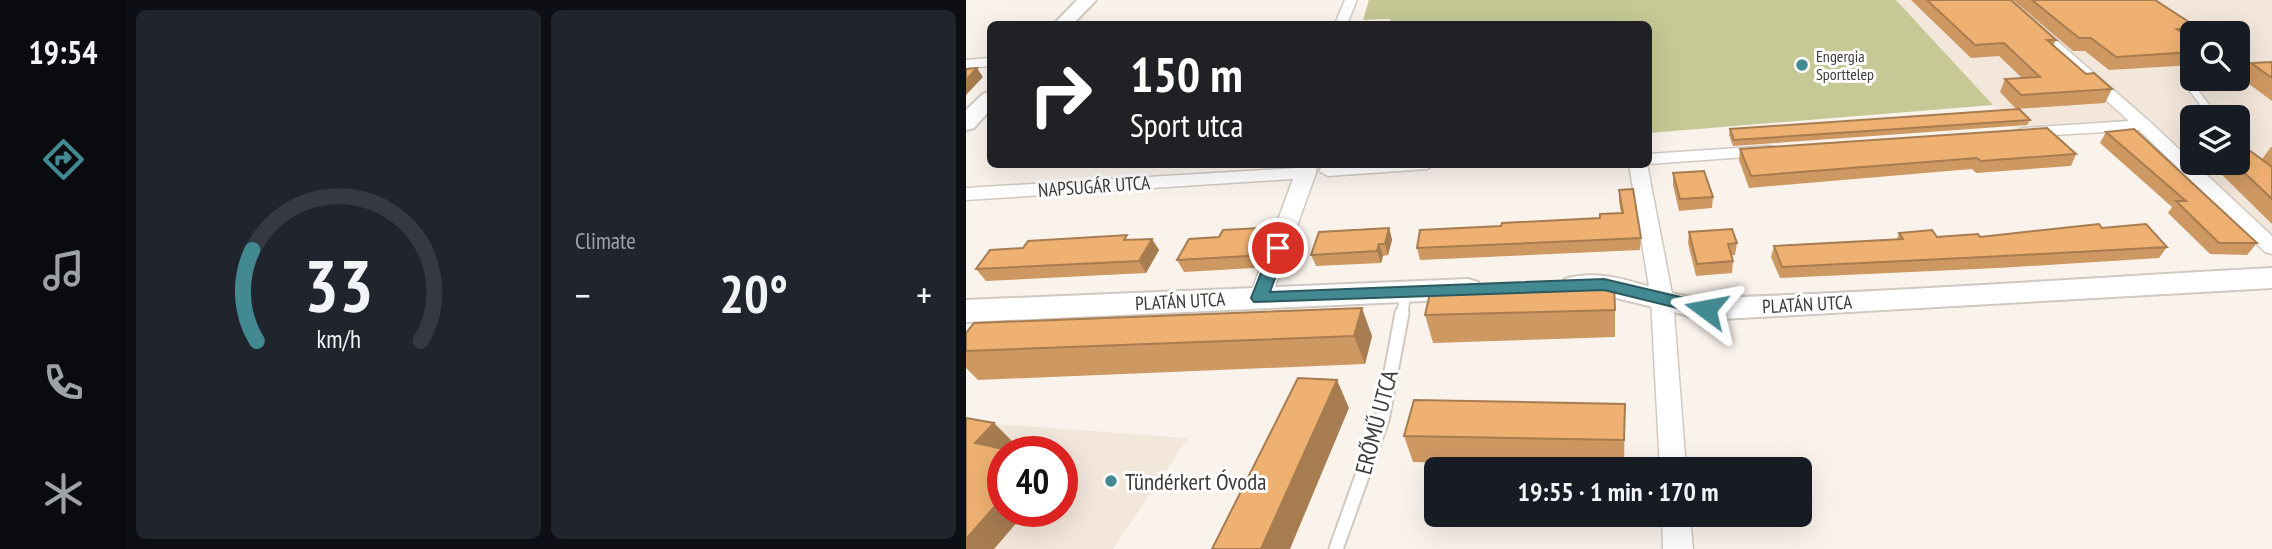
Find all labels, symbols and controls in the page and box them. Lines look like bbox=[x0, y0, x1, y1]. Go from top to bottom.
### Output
map controls bbox=[2180, 21, 2250, 175]
button: search bbox=[2180, 21, 2250, 91]
text: 19:54 bbox=[28, 31, 98, 73]
text: 150 m bbox=[1130, 42, 1243, 106]
place label: Engergia Sporttelep bbox=[1816, 46, 1874, 84]
icon: right bbox=[1015, 49, 1106, 140]
marker: Engergia Sporttelep bbox=[1794, 57, 1810, 73]
text: Sport utca bbox=[1130, 104, 1243, 146]
button: layers bbox=[2180, 105, 2250, 175]
icon: directions bbox=[39, 135, 88, 184]
street label: NAPSUGÁR UTCA bbox=[1037, 170, 1151, 202]
pin bbox=[1248, 218, 1308, 278]
text: Climate bbox=[575, 226, 636, 255]
icon: arrive bbox=[1259, 229, 1297, 267]
text: 33 bbox=[304, 237, 373, 331]
icon: music bbox=[39, 246, 88, 295]
text: 20° bbox=[719, 260, 788, 327]
text: − bbox=[575, 270, 591, 319]
text: + bbox=[916, 270, 932, 319]
position arrow bbox=[1669, 272, 1743, 346]
street label: PLATÁN UTCA bbox=[1134, 287, 1226, 315]
street label: PLATÁN UTCA bbox=[1761, 290, 1853, 318]
text: km/h bbox=[316, 322, 361, 354]
icon: phone bbox=[39, 358, 88, 407]
street label: ERŐMŰ UTCA bbox=[1348, 367, 1404, 477]
speed limit sign: 40 bbox=[987, 436, 1078, 527]
place label: Tündérkert Óvoda bbox=[1125, 467, 1266, 496]
icon: climate bbox=[39, 469, 88, 518]
marker: Tündérkert Óvoda bbox=[1103, 473, 1119, 489]
text: 19:55 · 1 min · 170 m bbox=[1518, 475, 1718, 508]

